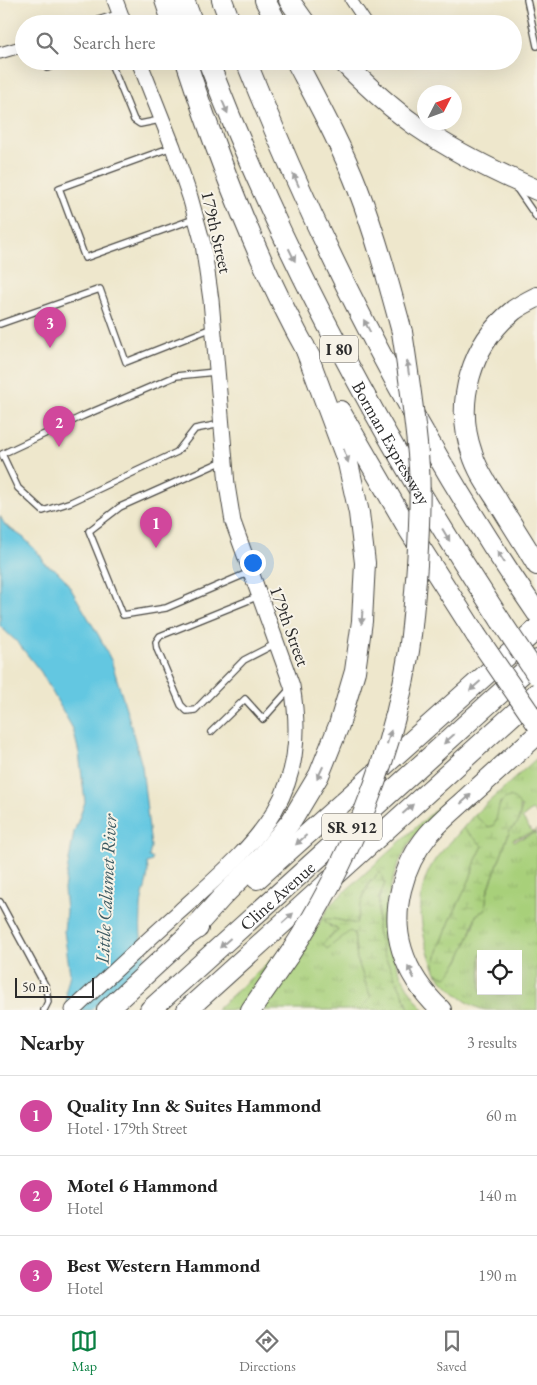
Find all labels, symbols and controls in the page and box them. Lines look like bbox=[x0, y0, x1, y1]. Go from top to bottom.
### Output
search box bbox=[15, 15, 522, 70]
icon: search bbox=[33, 29, 61, 57]
text: Search here bbox=[73, 30, 155, 55]
north arrow bbox=[417, 85, 462, 130]
one-way arrow bbox=[222, 100, 230, 114]
one-way arrow bbox=[291, 173, 299, 187]
street label: 179th Street bbox=[196, 188, 238, 276]
one-way arrow bbox=[288, 248, 296, 262]
pin: 3 bbox=[34, 307, 66, 348]
one-way arrow bbox=[363, 319, 371, 333]
road number: I 80 bbox=[320, 336, 358, 362]
one-way arrow bbox=[403, 359, 411, 375]
street label: Borman Expressway bbox=[348, 377, 437, 509]
pin: 2 bbox=[43, 406, 75, 447]
one-way arrow bbox=[343, 449, 350, 464]
pin: 1 bbox=[140, 507, 172, 548]
one-way arrow bbox=[441, 529, 450, 542]
your location bbox=[240, 550, 266, 576]
one-way arrow bbox=[496, 551, 506, 564]
street label: 179th Street bbox=[265, 583, 315, 670]
one-way arrow bbox=[358, 609, 366, 625]
one-way arrow bbox=[469, 680, 481, 691]
one-way arrow bbox=[385, 729, 393, 744]
one-way arrow bbox=[443, 734, 455, 745]
one-way arrow bbox=[315, 766, 323, 780]
one-way arrow bbox=[459, 793, 471, 805]
one-way arrow bbox=[402, 803, 414, 815]
water label: Little Calumet River bbox=[90, 813, 122, 965]
road number: SR 912 bbox=[322, 814, 382, 840]
one-way arrow bbox=[295, 834, 307, 845]
street label: Cline Avenue bbox=[234, 855, 319, 935]
one-way arrow bbox=[281, 913, 294, 924]
one-way arrow bbox=[218, 937, 231, 948]
map controls bbox=[477, 950, 522, 995]
button: locate bbox=[477, 950, 522, 995]
one-way arrow bbox=[407, 964, 416, 979]
scale bar bbox=[15, 975, 94, 998]
text: 50 m bbox=[22, 978, 49, 996]
text: Nearby bbox=[20, 1029, 84, 1056]
text: 3 results bbox=[467, 1032, 517, 1053]
text: Quality Inn & Suites Hammond bbox=[67, 1093, 322, 1118]
text: 1 bbox=[32, 1105, 40, 1126]
text: 60 m bbox=[486, 1105, 517, 1126]
text: Hotel · 179th Street bbox=[67, 1118, 187, 1139]
text: Motel 6 Hammond bbox=[67, 1173, 218, 1198]
text: 2 bbox=[32, 1185, 40, 1206]
text: 140 m bbox=[478, 1185, 517, 1206]
text: Hotel bbox=[67, 1198, 103, 1219]
text: Best Western Hammond bbox=[67, 1253, 260, 1278]
text: 3 bbox=[32, 1265, 40, 1286]
text: 190 m bbox=[478, 1265, 517, 1286]
text: Hotel bbox=[67, 1278, 103, 1299]
tab: Map bbox=[70, 1327, 98, 1375]
tab: Directions bbox=[239, 1327, 296, 1375]
tab: Saved bbox=[437, 1327, 467, 1375]

